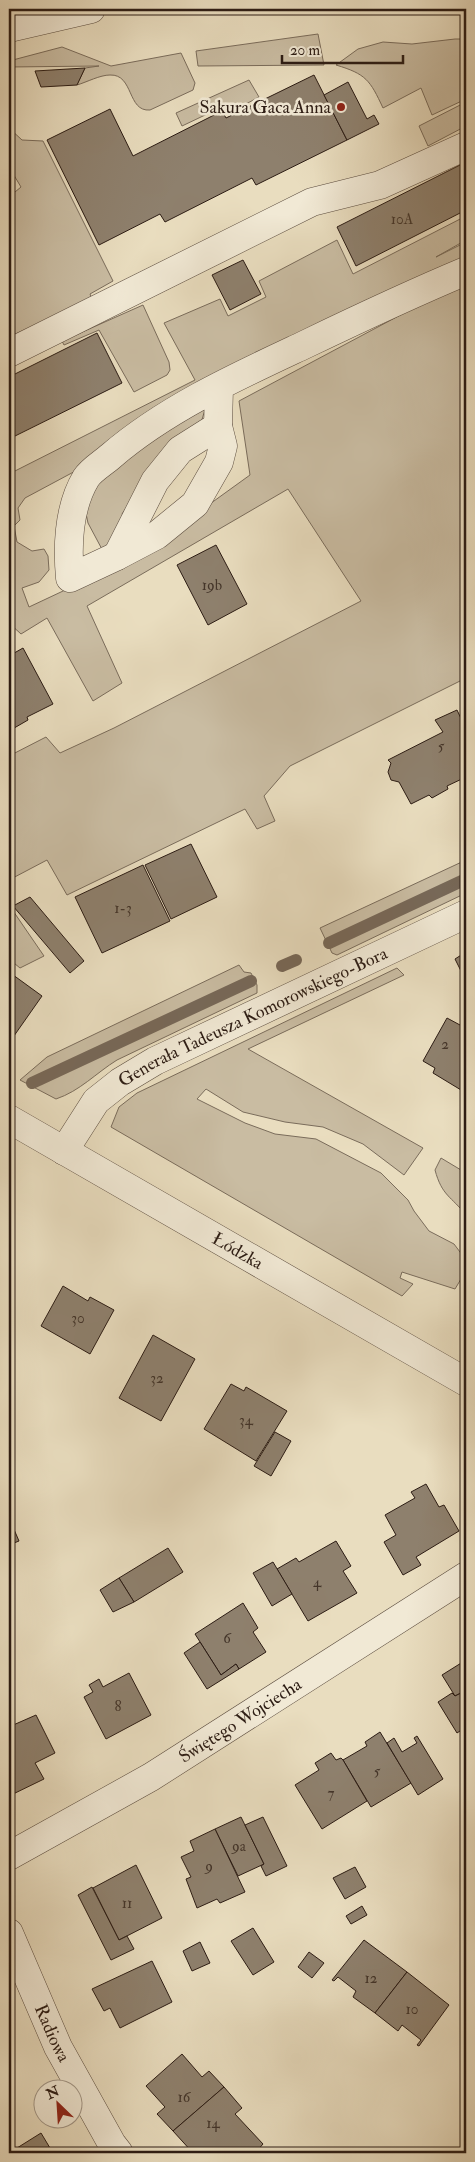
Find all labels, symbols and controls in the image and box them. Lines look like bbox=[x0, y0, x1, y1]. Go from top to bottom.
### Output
scale bar bbox=[282, 32, 404, 64]
text: 20 m bbox=[290, 41, 320, 60]
place label: Sakura Gaca Anna bbox=[200, 96, 332, 119]
marker: Sakura Gaca Anna bbox=[335, 101, 347, 113]
house number: 10A bbox=[391, 210, 414, 229]
house number: 19b bbox=[202, 576, 222, 595]
house number: 5 bbox=[438, 737, 445, 756]
house number: 1-3 bbox=[114, 899, 132, 918]
street label: Generała Tadeusza Komorowskiego-Bora bbox=[114, 941, 391, 1092]
house number: 2 bbox=[441, 1035, 449, 1054]
street label: Łódzka bbox=[208, 1227, 268, 1275]
house number: 30 bbox=[71, 1309, 85, 1328]
house number: 32 bbox=[150, 1369, 164, 1388]
house number: 34 bbox=[239, 1411, 254, 1430]
house number: 4 bbox=[313, 1573, 322, 1592]
house number: 6 bbox=[223, 1629, 232, 1648]
street label: Świętego Wojciecha bbox=[174, 1672, 306, 1768]
house number: 8 bbox=[114, 1697, 122, 1716]
house number: 5 bbox=[374, 1762, 381, 1781]
house number: 7 bbox=[328, 1784, 335, 1803]
house number: 9a bbox=[231, 1837, 247, 1856]
house number: 9 bbox=[204, 1857, 213, 1876]
house number: 11 bbox=[122, 1894, 132, 1913]
house number: 12 bbox=[365, 1969, 378, 1988]
house number: 10 bbox=[406, 2000, 418, 2019]
street label: Radiowa bbox=[29, 2001, 76, 2067]
north arrow bbox=[32, 2080, 82, 2130]
text: N bbox=[43, 2082, 62, 2103]
house number: 16 bbox=[178, 2088, 192, 2107]
house number: 14 bbox=[206, 2114, 221, 2133]

